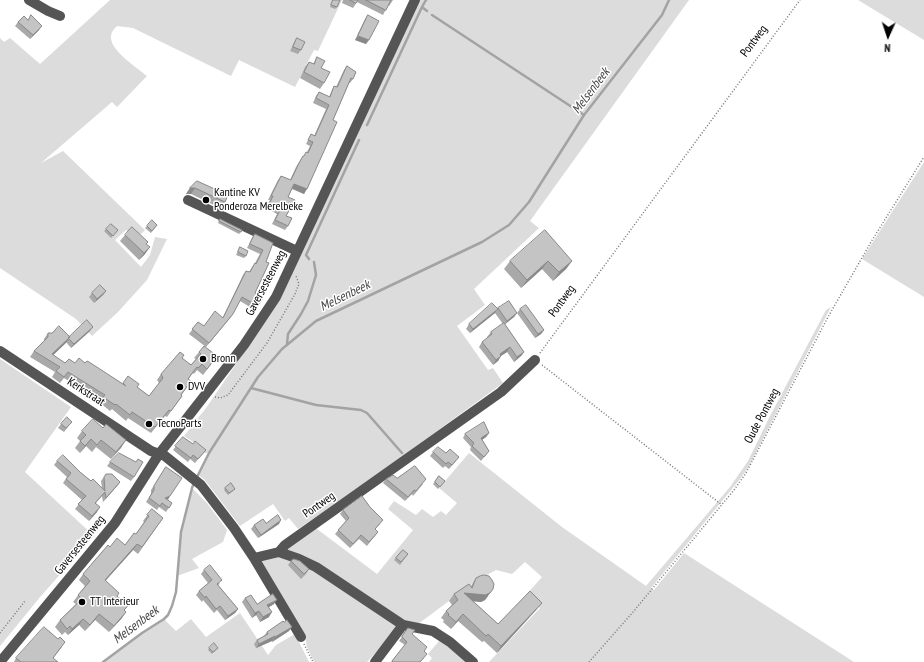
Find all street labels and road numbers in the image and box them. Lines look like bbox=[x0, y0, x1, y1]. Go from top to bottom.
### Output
street label: Pontweg bbox=[737, 22, 771, 60]
street label: Gaversesteenweg bbox=[243, 248, 289, 318]
street label: Pontweg bbox=[546, 282, 578, 320]
street label: Kerkstraat bbox=[65, 375, 107, 409]
street label: Oude Pontweg bbox=[741, 386, 783, 446]
street label: Pontweg bbox=[300, 489, 338, 521]
street label: Gaversesteenweg bbox=[52, 513, 108, 577]

